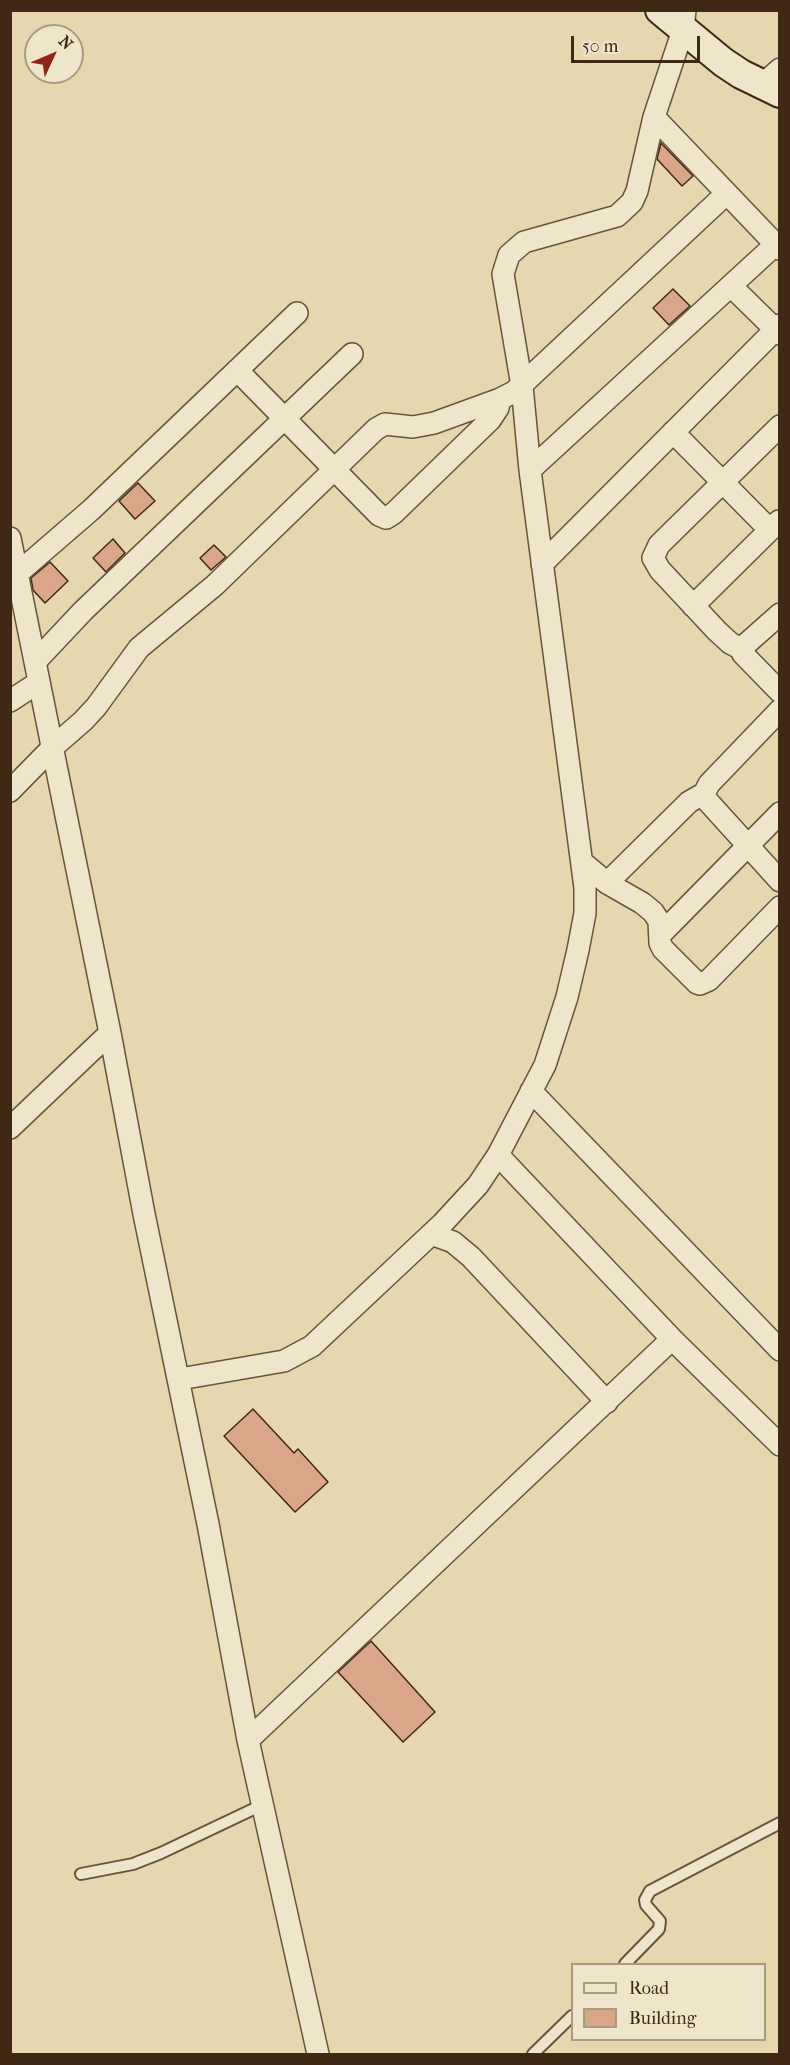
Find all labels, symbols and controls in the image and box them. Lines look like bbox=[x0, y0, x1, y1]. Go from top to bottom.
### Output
north arrow bbox=[24, 24, 84, 84]
scale bar bbox=[574, 24, 703, 62]
text: N bbox=[55, 32, 77, 53]
text: 50 m bbox=[582, 36, 618, 57]
legend bbox=[571, 1963, 766, 2041]
text: Road bbox=[629, 1978, 669, 1999]
text: Building bbox=[629, 2008, 696, 2029]

